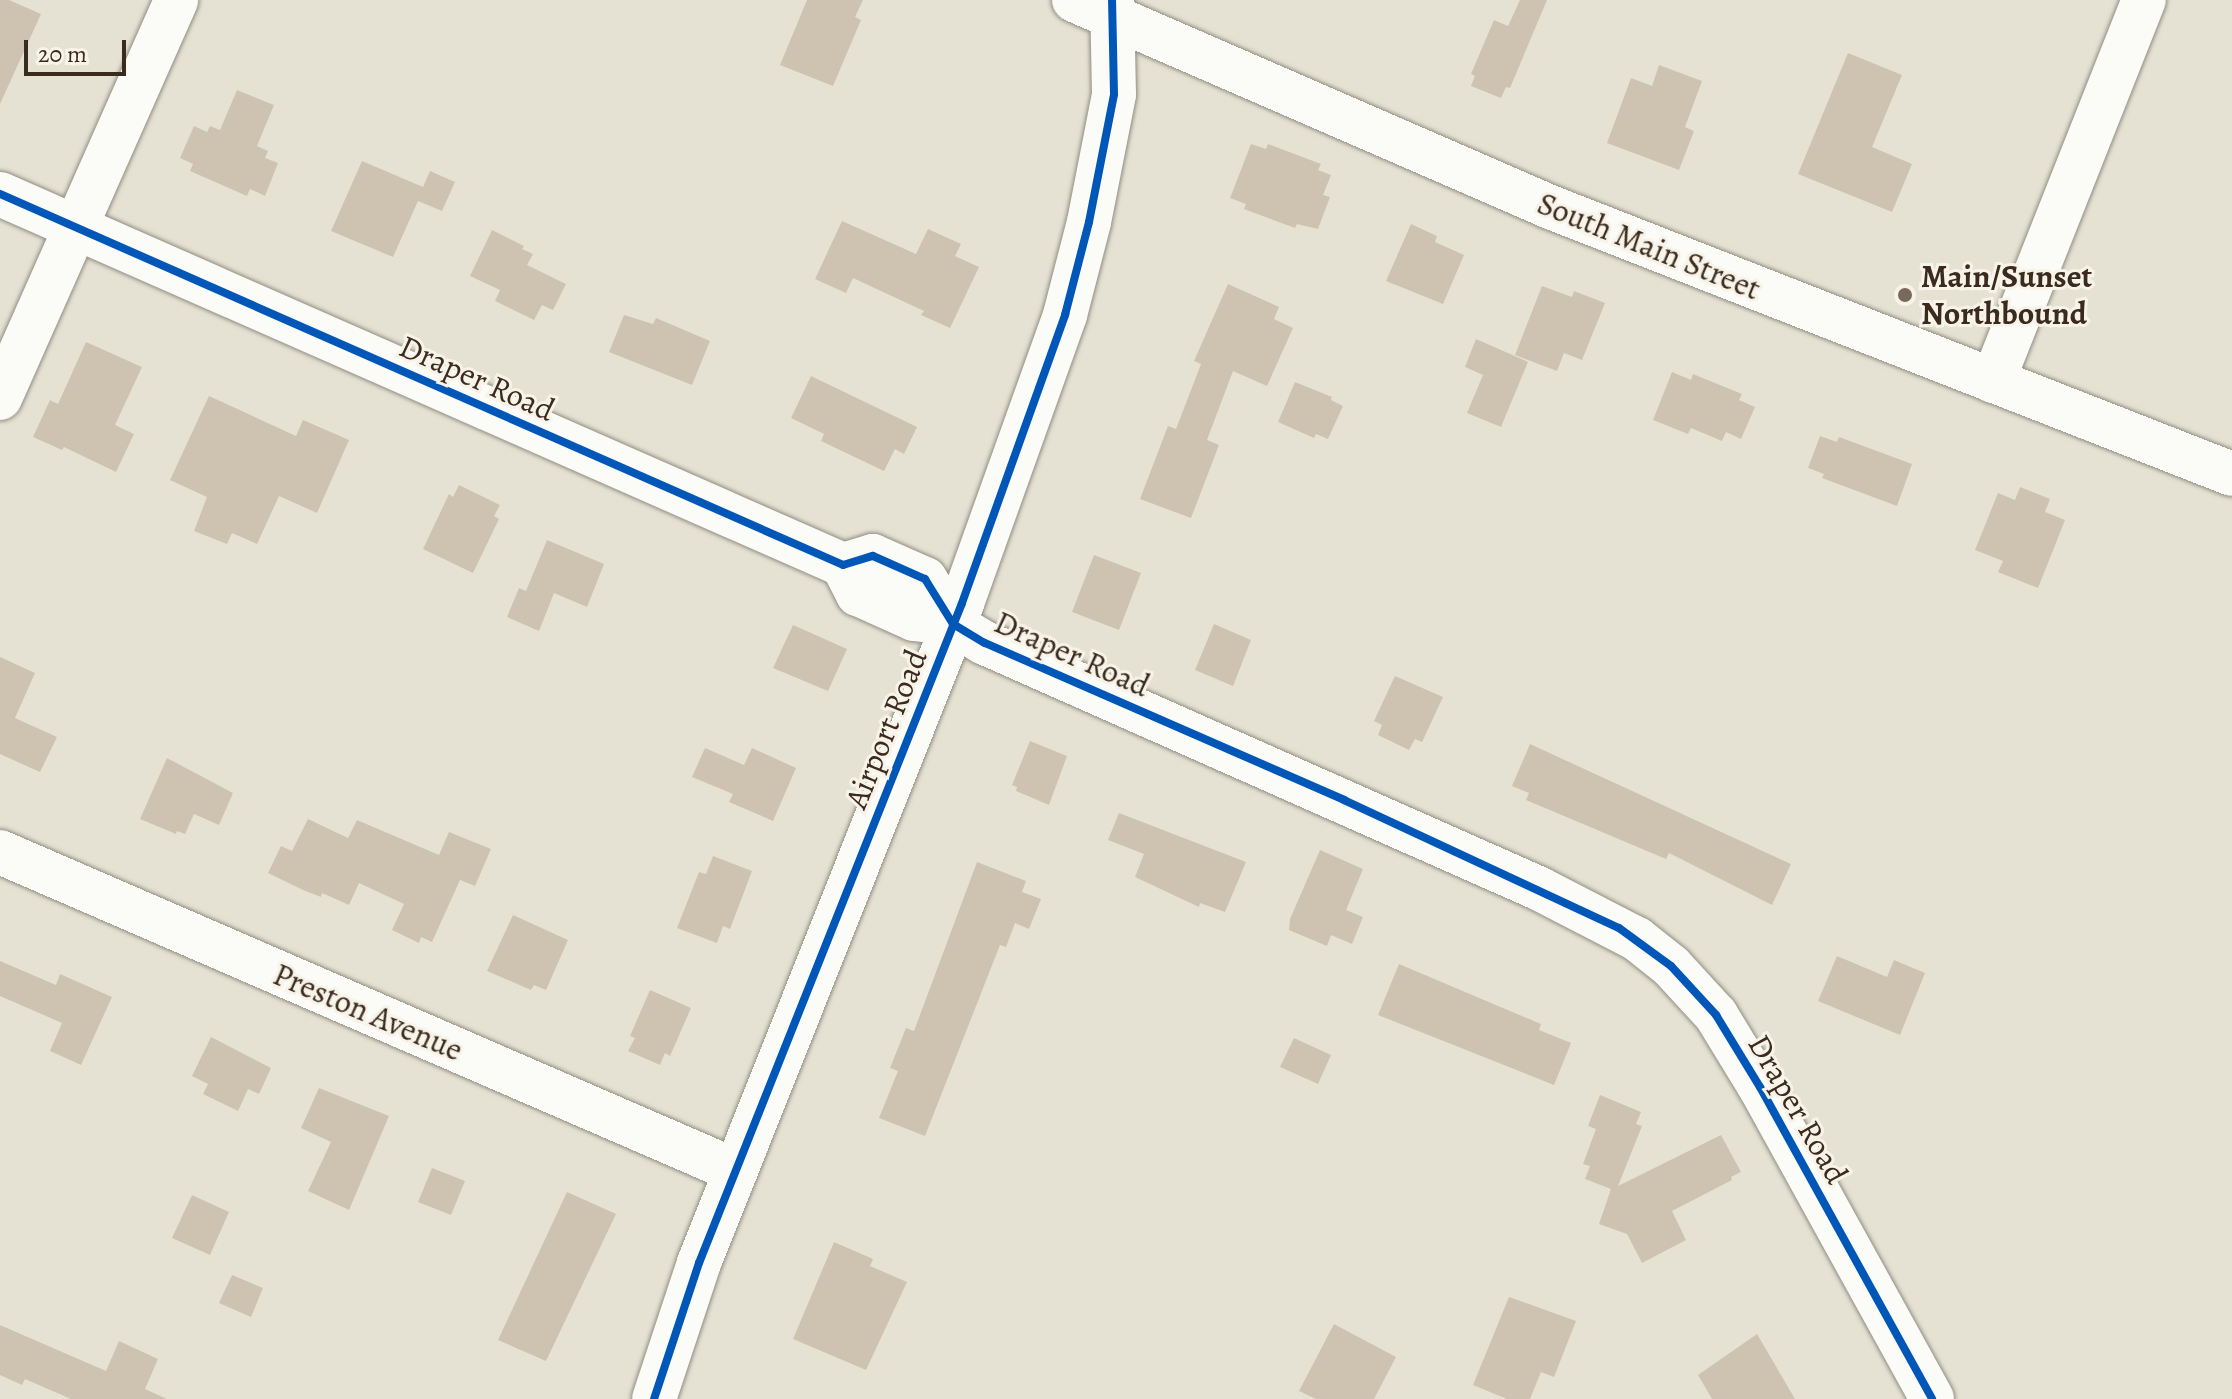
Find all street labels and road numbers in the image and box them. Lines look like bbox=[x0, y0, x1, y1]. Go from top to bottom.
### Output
street label: South Main Street bbox=[1532, 184, 1766, 308]
street label: Draper Road bbox=[393, 327, 561, 429]
street label: Draper Road bbox=[988, 603, 1156, 705]
street label: Airport Road bbox=[837, 644, 935, 814]
street label: Preston Avenue bbox=[267, 955, 469, 1069]
street label: Draper Road bbox=[1740, 1028, 1856, 1190]

